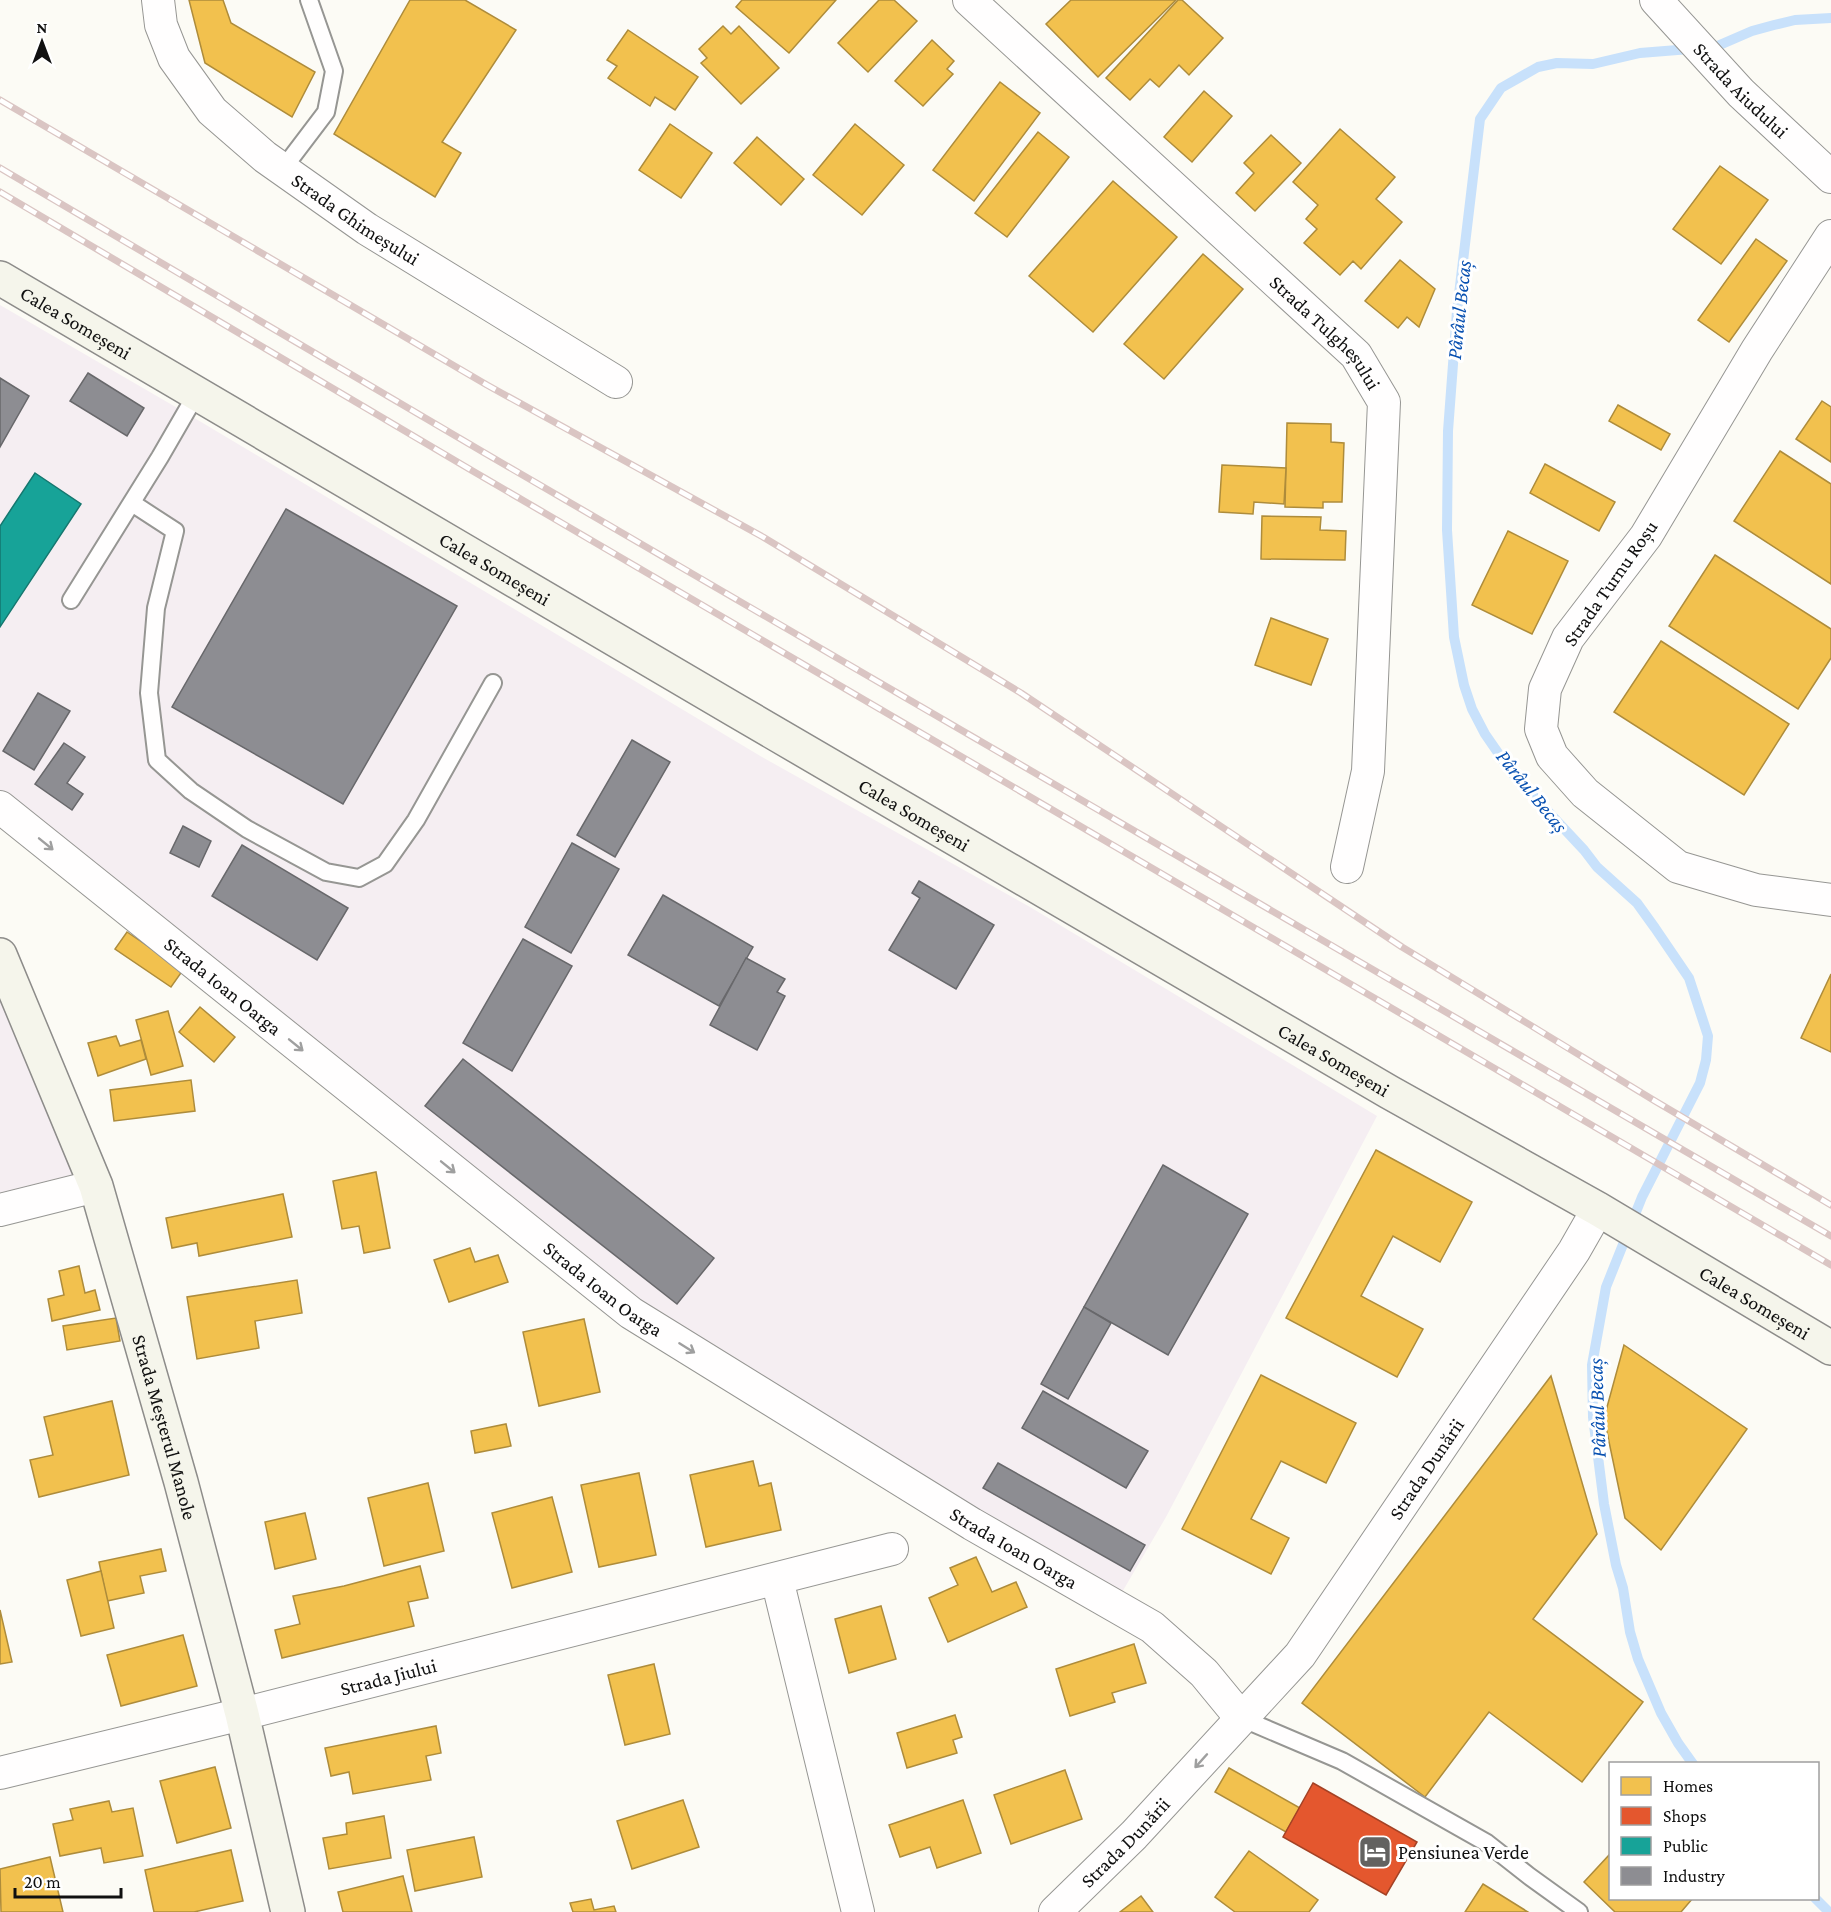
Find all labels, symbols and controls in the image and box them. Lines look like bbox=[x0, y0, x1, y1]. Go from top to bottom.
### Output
north arrow bbox=[12, 12, 72, 72]
text: N bbox=[37, 19, 48, 36]
street label: Strada Aiudului bbox=[1689, 38, 1793, 142]
street label: Strada Ghimeșului bbox=[288, 169, 423, 269]
water label: Pârâul Becaș bbox=[1442, 259, 1477, 361]
street label: Strada Tulgheșului bbox=[1266, 271, 1385, 394]
street label: Calea Someșeni bbox=[16, 281, 135, 364]
street label: Strada Turnu Roșu bbox=[1558, 516, 1663, 651]
street label: Calea Someșeni bbox=[435, 528, 554, 610]
water label: Pârâul Becaș bbox=[1491, 745, 1573, 838]
street label: Calea Someșeni bbox=[855, 774, 974, 856]
one-way arrow bbox=[37, 837, 53, 850]
street label: Strada Ioan Oarga bbox=[160, 932, 286, 1039]
street label: Calea Someșeni bbox=[1274, 1019, 1393, 1101]
one-way arrow bbox=[288, 1038, 304, 1051]
one-way arrow bbox=[440, 1160, 456, 1173]
street label: Strada Ioan Oarga bbox=[539, 1236, 667, 1341]
street label: Calea Someșeni bbox=[1696, 1261, 1814, 1344]
street label: Strada Meșterul Manole bbox=[128, 1332, 202, 1522]
one-way arrow bbox=[678, 1342, 695, 1354]
water label: Pârâul Becaș bbox=[1583, 1357, 1612, 1458]
street label: Strada Dunării bbox=[1384, 1414, 1468, 1524]
street label: Strada Ioan Oarga bbox=[946, 1502, 1082, 1593]
street label: Strada Jiului bbox=[338, 1654, 439, 1700]
one-way arrow bbox=[1194, 1753, 1208, 1768]
legend bbox=[1609, 1762, 1819, 1900]
text: Homes bbox=[1663, 1776, 1713, 1796]
street label: Strada Dunării bbox=[1076, 1793, 1174, 1892]
text: Shops bbox=[1663, 1806, 1707, 1826]
hotel icon: Pensiunea Verde bbox=[1357, 1834, 1393, 1870]
text: Public bbox=[1663, 1836, 1708, 1856]
place label: Pensiunea Verde bbox=[1398, 1841, 1529, 1863]
scale bar bbox=[15, 1861, 122, 1899]
text: Industry bbox=[1663, 1866, 1726, 1886]
text: 20 m bbox=[24, 1872, 61, 1892]

